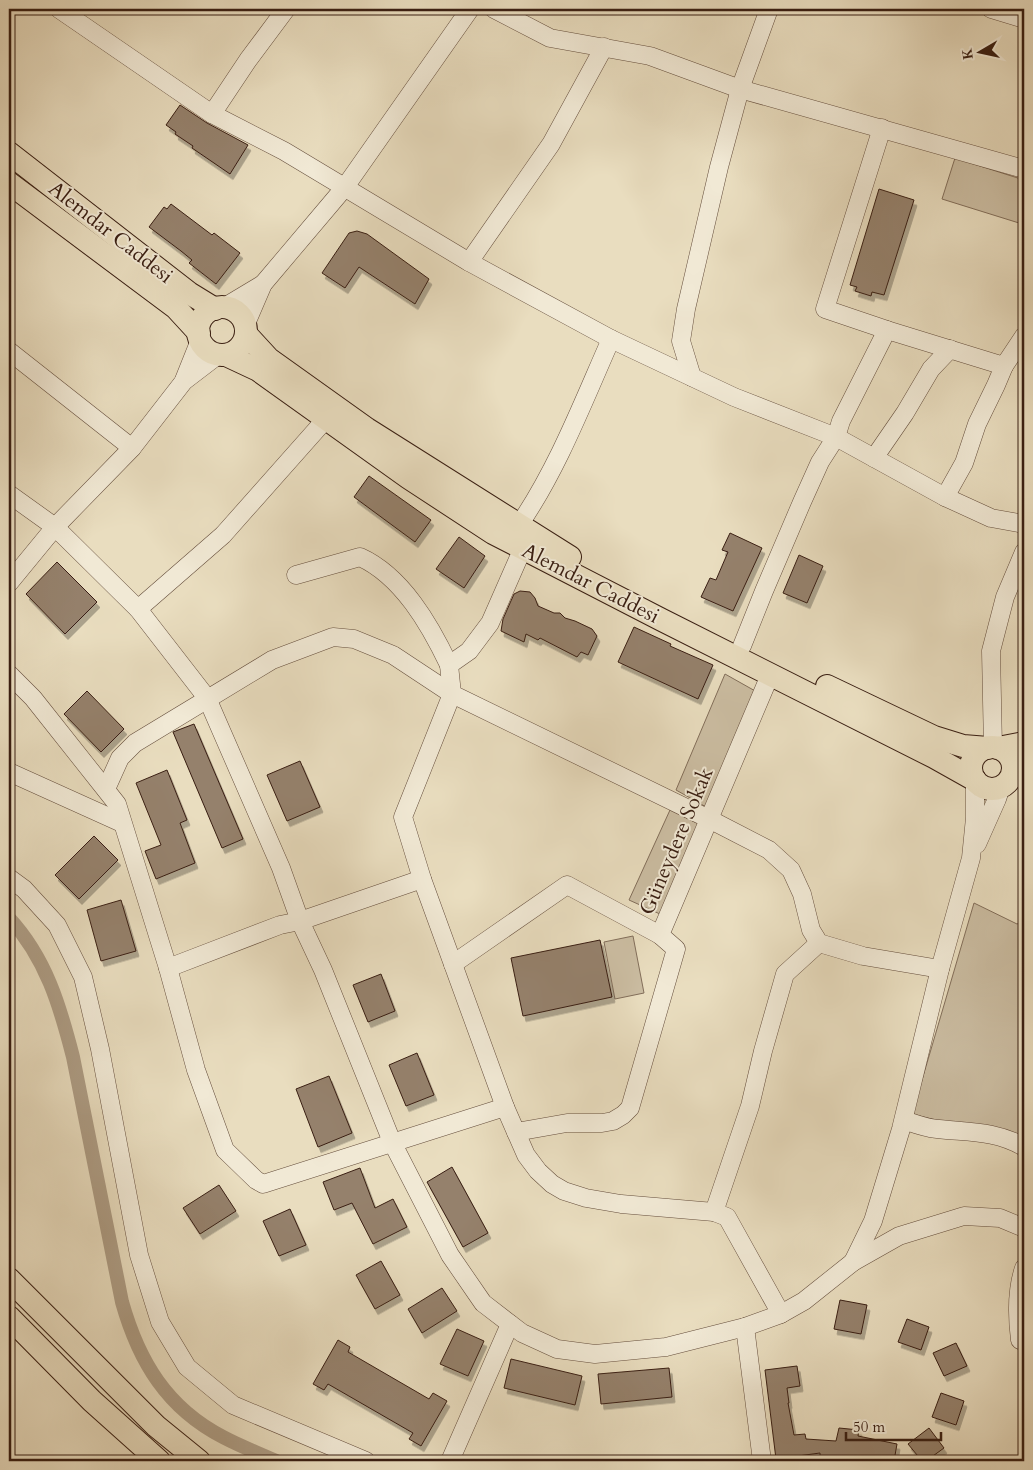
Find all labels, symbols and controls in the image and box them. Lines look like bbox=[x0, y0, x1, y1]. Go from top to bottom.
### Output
north arrow bbox=[956, 28, 1006, 78]
text: K bbox=[957, 46, 978, 61]
street label: Alemdar Caddesi bbox=[42, 174, 179, 290]
street label: Alemdar Caddesi bbox=[517, 536, 665, 631]
street label: Güneydere Sokak bbox=[632, 762, 721, 919]
scale bar bbox=[846, 1410, 940, 1442]
text: 50 m bbox=[853, 1417, 885, 1437]

